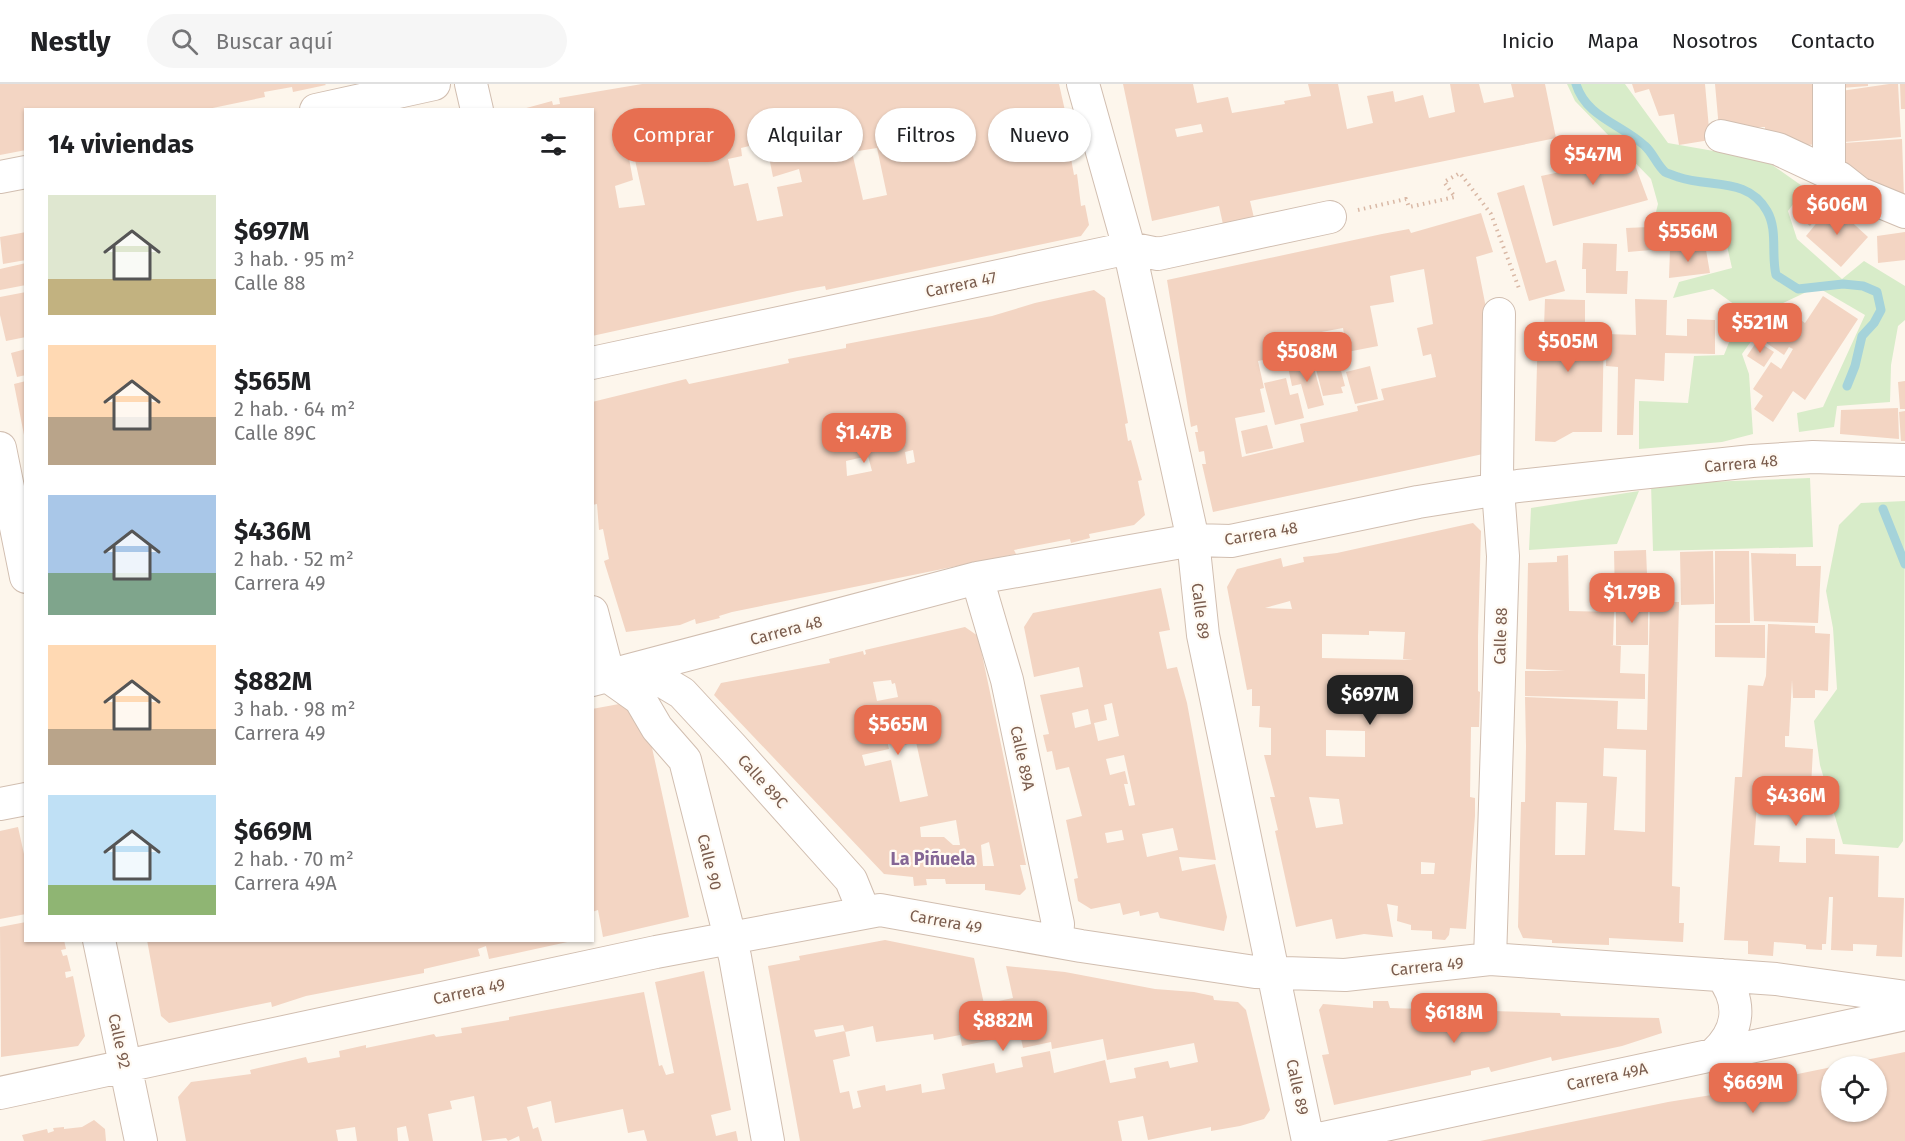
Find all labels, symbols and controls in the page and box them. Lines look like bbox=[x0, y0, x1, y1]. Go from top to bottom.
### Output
search box bbox=[147, 14, 567, 68]
text: Nestly bbox=[30, 25, 111, 58]
icon: search bbox=[168, 25, 201, 58]
text: Buscar aquí bbox=[216, 28, 333, 55]
text: Inicio bbox=[1502, 28, 1554, 54]
text: Mapa bbox=[1587, 28, 1639, 54]
text: Nosotros bbox=[1672, 28, 1758, 54]
text: Contacto bbox=[1791, 28, 1875, 54]
chip: Comprar bbox=[612, 108, 735, 162]
chip: Alquilar bbox=[747, 108, 863, 162]
chip: Filtros bbox=[875, 108, 976, 162]
chip: Nuevo bbox=[988, 108, 1091, 162]
icon: filters bbox=[537, 128, 570, 161]
text: 14 viviendas bbox=[48, 129, 194, 160]
pin: $547M bbox=[1551, 135, 1635, 186]
text: $547M bbox=[1564, 142, 1622, 166]
pin: $606M bbox=[1795, 185, 1879, 236]
text: $606M bbox=[1807, 192, 1867, 216]
pin: $556M bbox=[1646, 212, 1730, 263]
text: $697M bbox=[234, 216, 309, 247]
icon: home bbox=[96, 219, 168, 291]
text: $556M bbox=[1658, 219, 1718, 243]
text: 3 hab. · 95 m² bbox=[234, 247, 355, 271]
street label: Carrera 47 bbox=[924, 268, 998, 301]
text: Calle 88 bbox=[234, 271, 306, 295]
pin: $521M bbox=[1718, 303, 1802, 354]
text: $521M bbox=[1732, 310, 1788, 334]
pin: $505M bbox=[1526, 322, 1610, 373]
text: $505M bbox=[1538, 329, 1598, 353]
pin: $508M bbox=[1265, 332, 1349, 383]
text: $508M bbox=[1277, 339, 1337, 363]
text: $565M bbox=[234, 366, 311, 397]
icon: home bbox=[96, 369, 168, 441]
text: 2 hab. · 64 m² bbox=[234, 397, 355, 421]
pin: $1.47B bbox=[815, 413, 913, 464]
text: $1.47B bbox=[836, 420, 892, 444]
text: Calle 89C bbox=[234, 421, 316, 445]
street label: Carrera 48 bbox=[1703, 451, 1779, 476]
text: $436M bbox=[234, 516, 311, 547]
street label: Carrera 48 bbox=[1223, 518, 1299, 549]
icon: home bbox=[96, 519, 168, 591]
text: 2 hab. · 52 m² bbox=[234, 547, 354, 571]
text: Carrera 49 bbox=[234, 571, 326, 595]
pin: $1.79B bbox=[1583, 573, 1681, 624]
text: $1.79B bbox=[1604, 580, 1660, 604]
street label: Calle 89 bbox=[1188, 582, 1213, 640]
street label: Calle 88 bbox=[1490, 607, 1511, 665]
street label: Carrera 48 bbox=[748, 612, 824, 649]
text: $882M bbox=[234, 666, 312, 697]
icon: home bbox=[96, 669, 168, 741]
pin: $697M bbox=[1328, 675, 1412, 726]
text: $697M bbox=[1341, 682, 1399, 706]
text: 3 hab. · 98 m² bbox=[234, 697, 356, 721]
pin: $565M bbox=[856, 705, 940, 756]
text: $565M bbox=[868, 712, 928, 736]
text: Carrera 49 bbox=[234, 721, 326, 745]
street label: Calle 89A bbox=[1006, 724, 1039, 793]
street label: Calle 89C bbox=[734, 751, 792, 812]
pin: $436M bbox=[1754, 776, 1838, 827]
text: $436M bbox=[1766, 783, 1826, 807]
text: $669M bbox=[234, 816, 312, 847]
icon: home bbox=[96, 819, 168, 891]
street label: Calle 90 bbox=[693, 832, 726, 892]
text: 2 hab. · 70 m² bbox=[234, 847, 354, 871]
district label: La Piñuela bbox=[891, 848, 976, 870]
text: Carrera 49A bbox=[234, 871, 337, 895]
street label: Carrera 49 bbox=[908, 906, 984, 937]
street label: Carrera 49 bbox=[1390, 953, 1464, 980]
street label: Carrera 49 bbox=[431, 975, 507, 1008]
pin: $618M bbox=[1412, 993, 1496, 1044]
text: $618M bbox=[1425, 1000, 1483, 1024]
pin: $882M bbox=[961, 1001, 1045, 1052]
text: $882M bbox=[973, 1008, 1033, 1032]
street label: Calle 92 bbox=[104, 1012, 135, 1070]
map controls bbox=[1821, 1056, 1887, 1122]
button: locate bbox=[1821, 1056, 1887, 1122]
street label: Calle 89 bbox=[1282, 1057, 1313, 1117]
street label: Carrera 49A bbox=[1565, 1058, 1650, 1094]
pin: $669M bbox=[1711, 1063, 1795, 1114]
text: $669M bbox=[1723, 1070, 1783, 1094]

